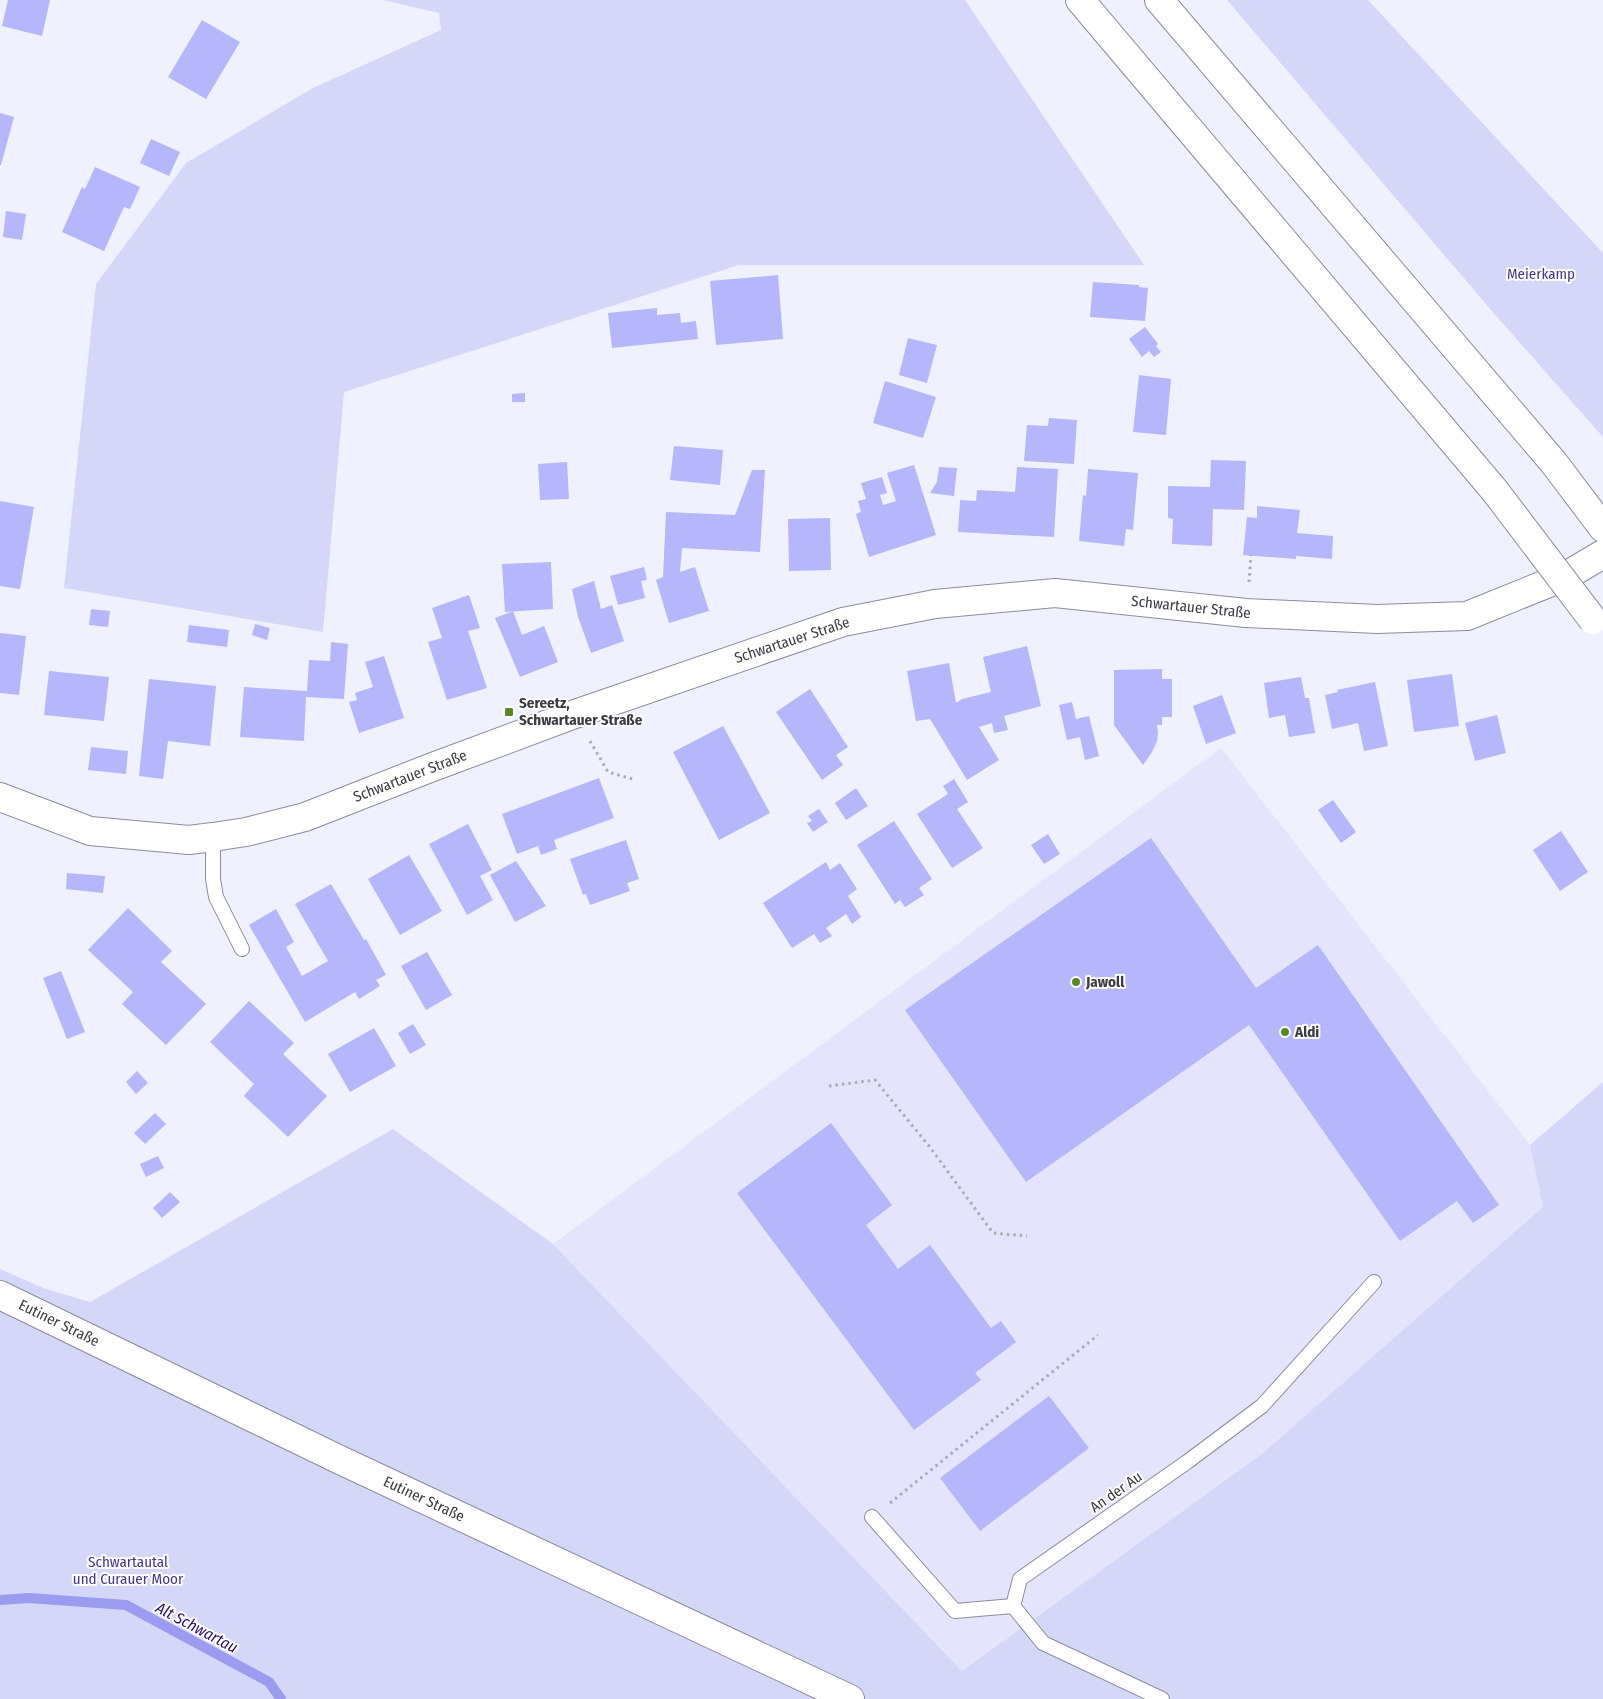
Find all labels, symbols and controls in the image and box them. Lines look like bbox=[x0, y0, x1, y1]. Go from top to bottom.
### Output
park label: Meierkamp bbox=[1507, 265, 1575, 283]
street label: Schwartauer Straße bbox=[1130, 592, 1252, 622]
street label: Schwartauer Straße bbox=[732, 613, 852, 667]
place label: Sereetz, Schwartauer Straße bbox=[519, 694, 643, 729]
marker: Sereetz, Schwartauer Straße bbox=[503, 706, 515, 718]
street label: Schwartauer Straße bbox=[351, 746, 469, 806]
place label: Jawoll bbox=[1085, 973, 1125, 991]
marker: Jawoll bbox=[1070, 976, 1082, 988]
place label: Aldi bbox=[1294, 1023, 1319, 1041]
marker: Aldi bbox=[1279, 1026, 1291, 1038]
street label: Eutiner Straße bbox=[16, 1296, 102, 1350]
street label: An der Au bbox=[1087, 1468, 1145, 1516]
street label: Eutiner Straße bbox=[381, 1472, 467, 1526]
park label: Schwartautal und Curauer Moor bbox=[73, 1553, 184, 1588]
water label: Alt Schwartau bbox=[152, 1597, 241, 1657]

